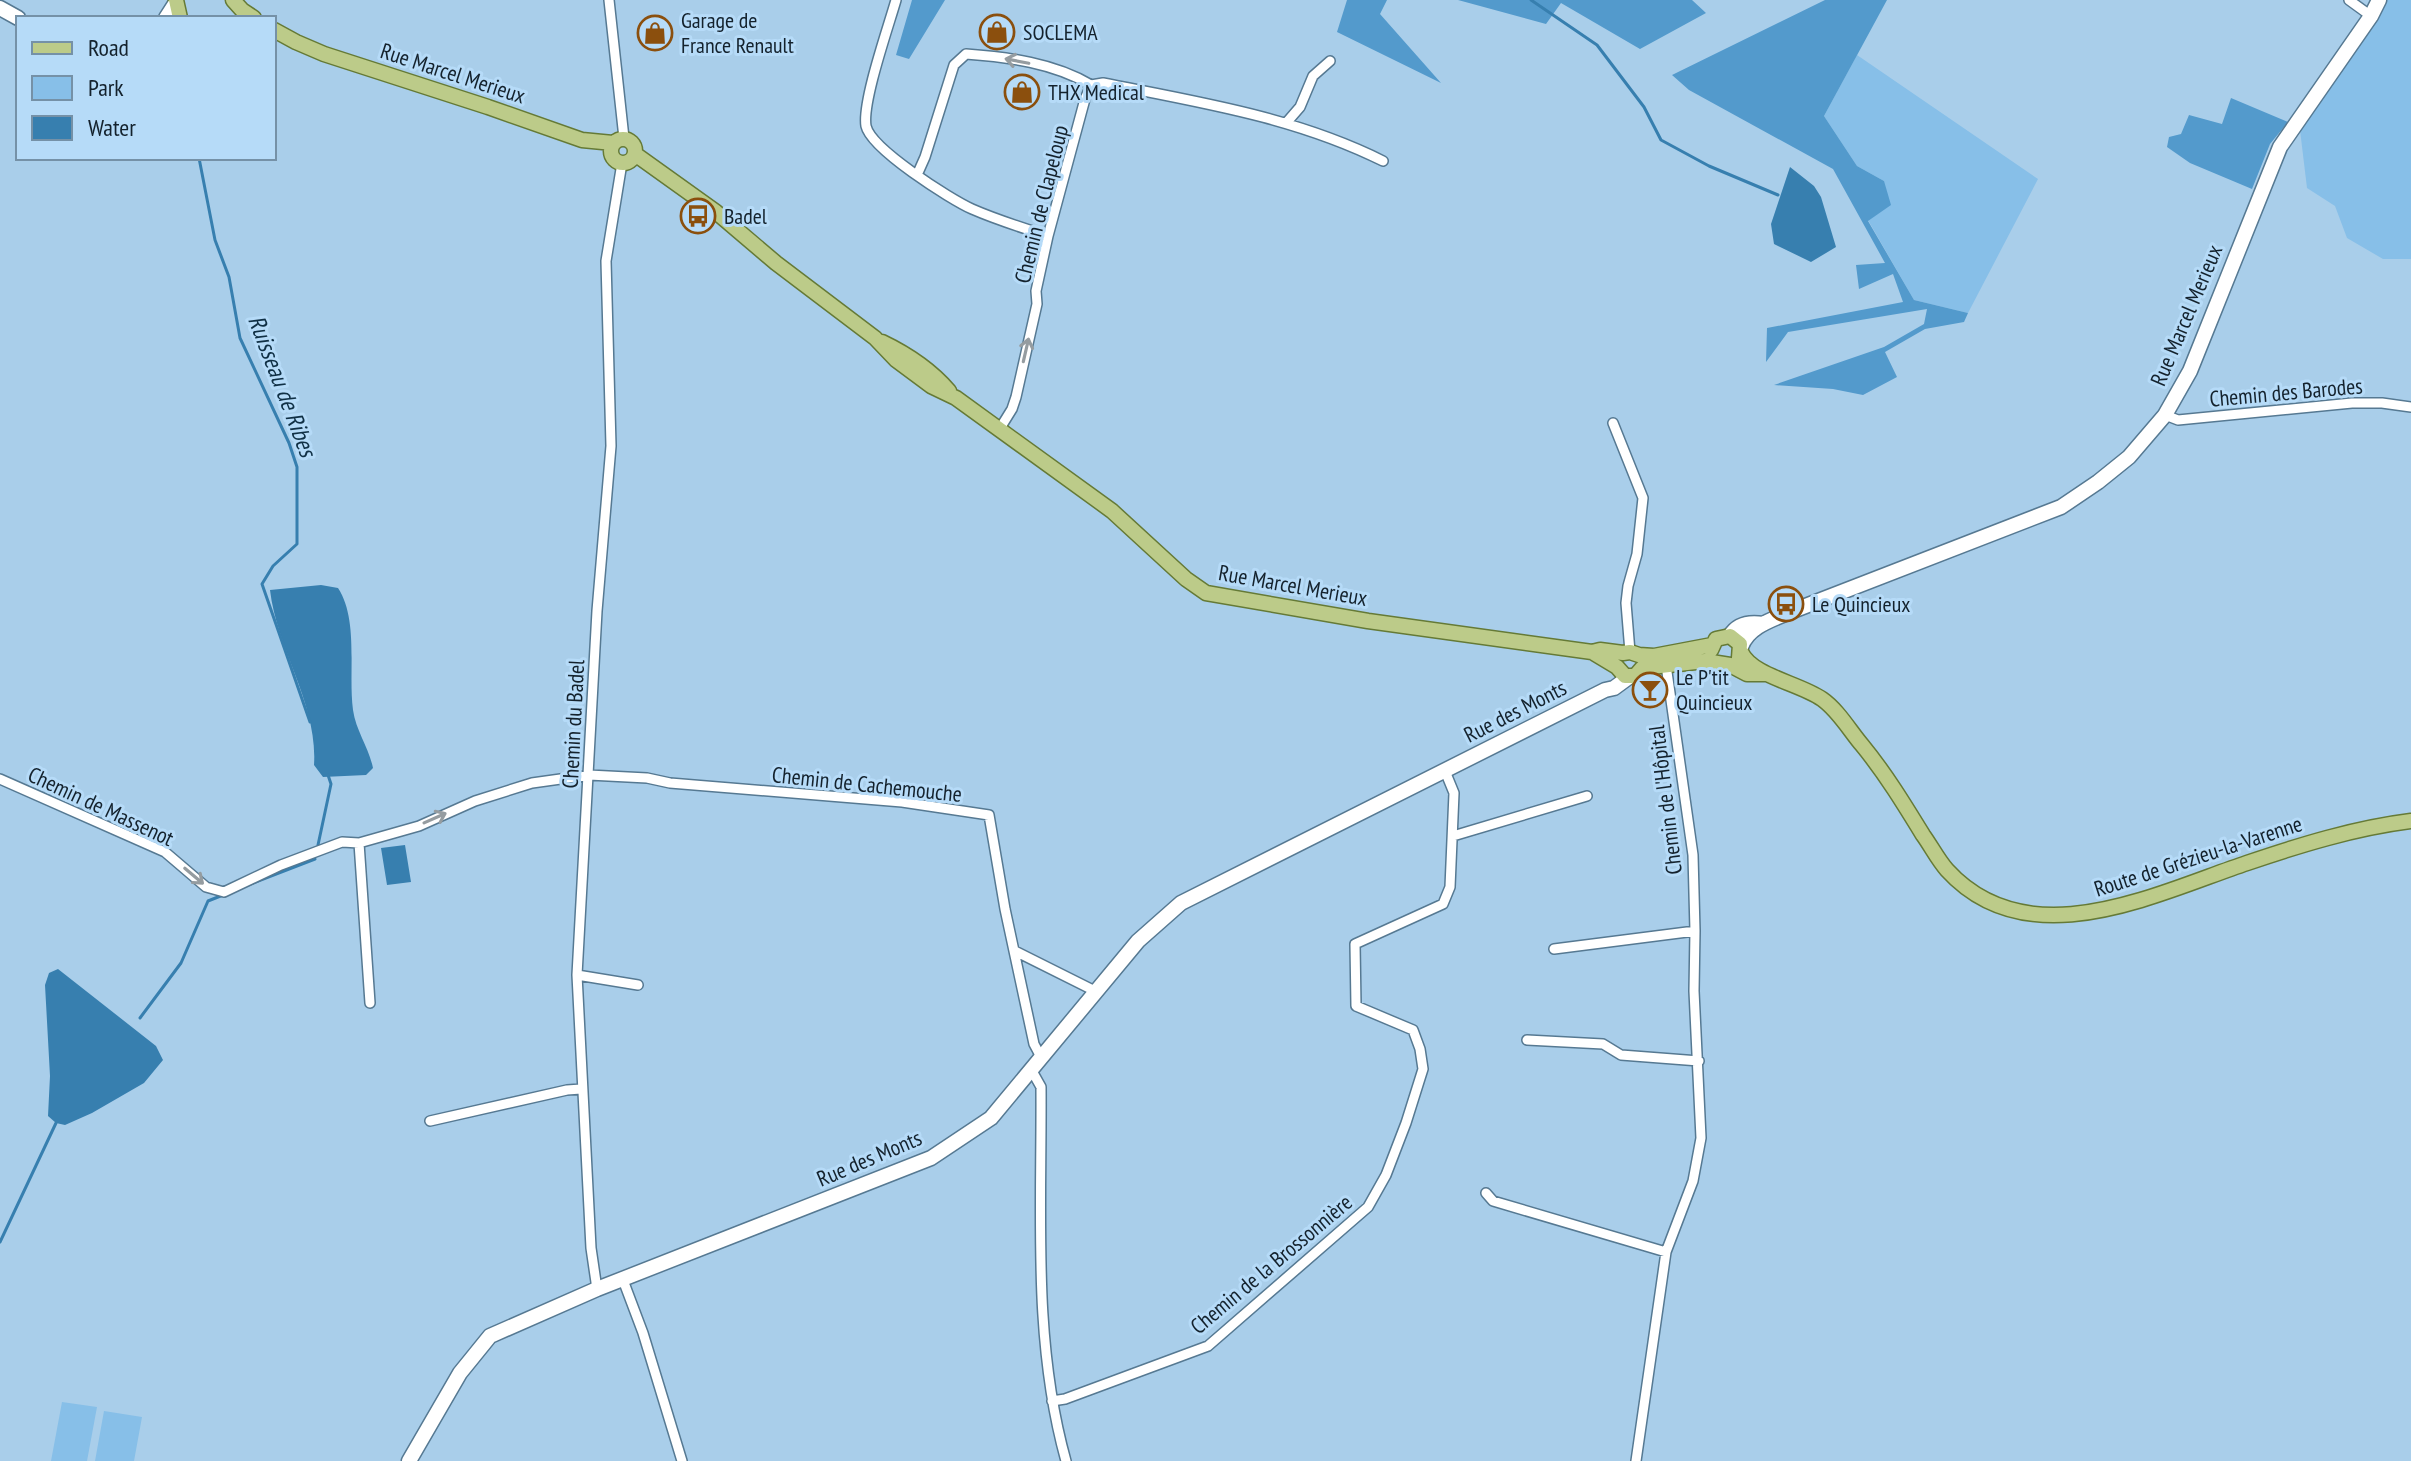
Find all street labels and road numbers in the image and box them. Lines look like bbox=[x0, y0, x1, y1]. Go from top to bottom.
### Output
street label: Rue Marcel Merieux bbox=[377, 36, 529, 110]
street label: Chemin de Clapeloup bbox=[1008, 122, 1074, 286]
street label: Rue Marcel Merieux bbox=[2144, 240, 2228, 390]
street label: Chemin des Barodes bbox=[2208, 371, 2364, 413]
street label: Rue Marcel Merieux bbox=[1216, 558, 1370, 612]
street label: Chemin du Badel bbox=[556, 658, 590, 789]
street label: Rue des Monts bbox=[1459, 673, 1571, 749]
street label: Chemin de l'Hôpital bbox=[1642, 723, 1688, 876]
street label: Chemin de Massenot bbox=[24, 760, 178, 852]
street label: Chemin de Cachemouche bbox=[771, 760, 963, 808]
street label: Route de Grézieu-la-Varenne bbox=[2091, 809, 2305, 903]
street label: Rue des Monts bbox=[812, 1123, 926, 1193]
street label: Chemin de la Brossonnière bbox=[1184, 1188, 1358, 1340]

